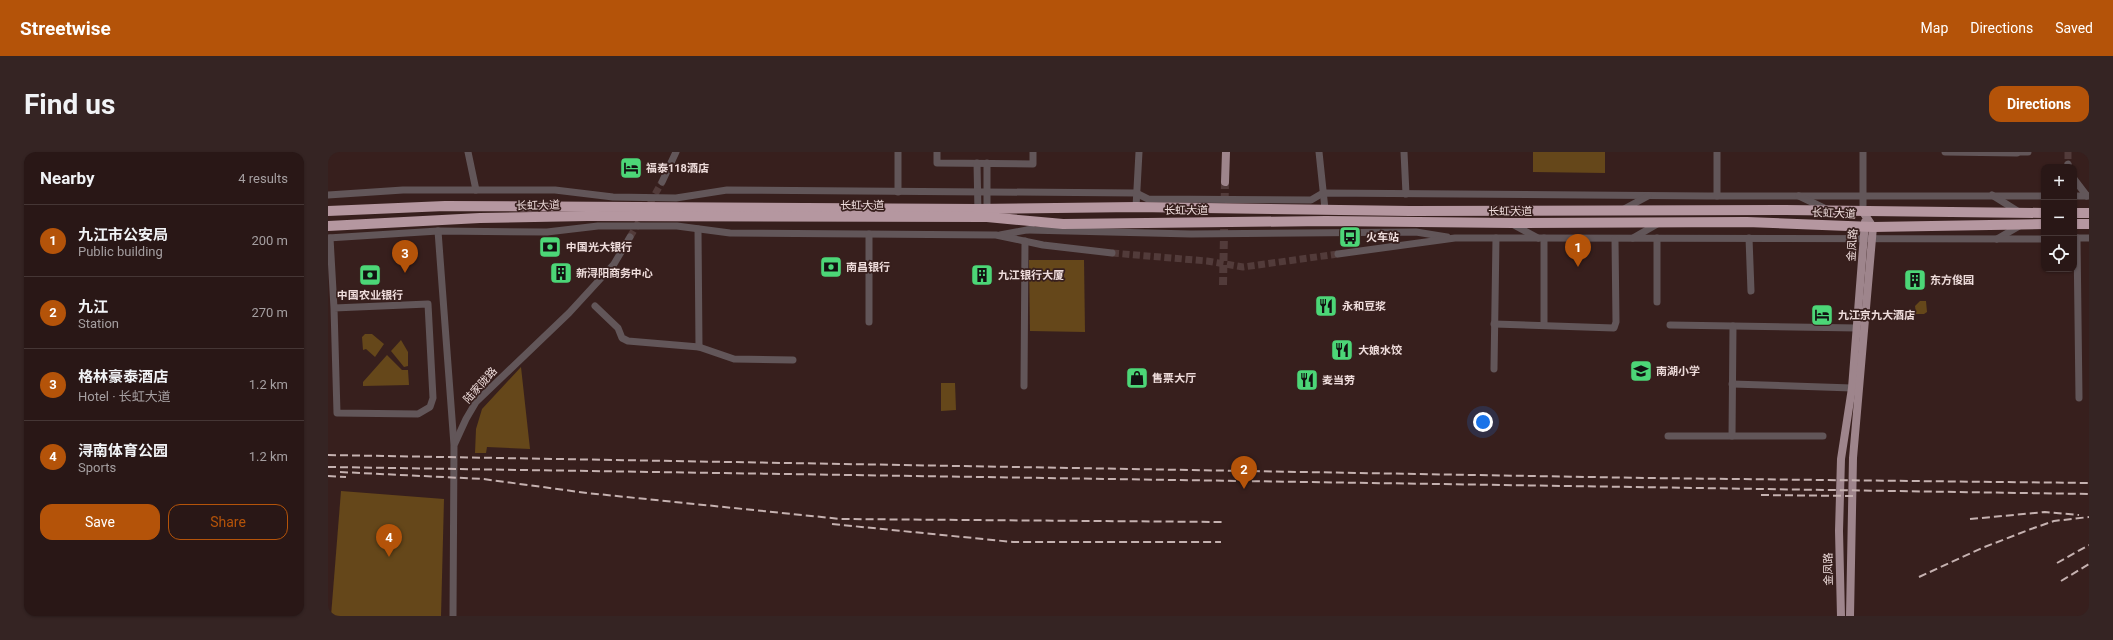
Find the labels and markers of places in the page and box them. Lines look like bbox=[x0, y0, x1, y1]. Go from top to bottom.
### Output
hotel icon: 福泰118酒店 bbox=[618, 155, 644, 181]
place label: 福泰118酒店 bbox=[646, 162, 709, 175]
bus stop icon: 火车站 bbox=[1337, 224, 1363, 250]
place label: 火车站 bbox=[1366, 231, 1399, 244]
bank icon: 中国光大银行 bbox=[537, 234, 563, 260]
pin: 1 bbox=[1565, 234, 1591, 267]
pin: 3 bbox=[392, 240, 418, 273]
place label: 中国光大银行 bbox=[566, 241, 632, 254]
bank icon: 南昌银行 bbox=[818, 254, 844, 280]
building icon: 新浔阳商务中心 bbox=[548, 260, 574, 286]
place label: 南昌银行 bbox=[846, 261, 890, 274]
bank icon: 中国农业银行 bbox=[357, 262, 383, 288]
building icon: 九江银行大厦 bbox=[969, 262, 995, 288]
place label: 新浔阳商务中心 bbox=[576, 267, 653, 280]
building icon: 东方俊园 bbox=[1902, 267, 1928, 293]
place label: 九江银行大厦 bbox=[998, 269, 1064, 282]
place label: 东方俊园 bbox=[1930, 274, 1974, 287]
place label: 中国农业银行 bbox=[337, 289, 403, 302]
restaurant icon: 永和豆浆 bbox=[1313, 293, 1339, 319]
place label: 永和豆浆 bbox=[1342, 300, 1386, 313]
hotel icon: 九江京九大酒店 bbox=[1809, 302, 1835, 328]
place label: 九江京九大酒店 bbox=[1838, 309, 1915, 322]
restaurant icon: 大娘水饺 bbox=[1329, 337, 1355, 363]
place label: 大娘水饺 bbox=[1358, 344, 1403, 357]
school or university icon: 南湖小学 bbox=[1628, 358, 1654, 384]
shop icon: 售票大厅 bbox=[1124, 365, 1150, 391]
place label: 南湖小学 bbox=[1656, 365, 1700, 378]
restaurant icon: 麦当劳 bbox=[1294, 367, 1320, 393]
place label: 售票大厅 bbox=[1152, 372, 1196, 385]
place label: 麦当劳 bbox=[1322, 374, 1355, 387]
pin: 2 bbox=[1231, 456, 1257, 489]
pin: 4 bbox=[376, 524, 402, 557]

